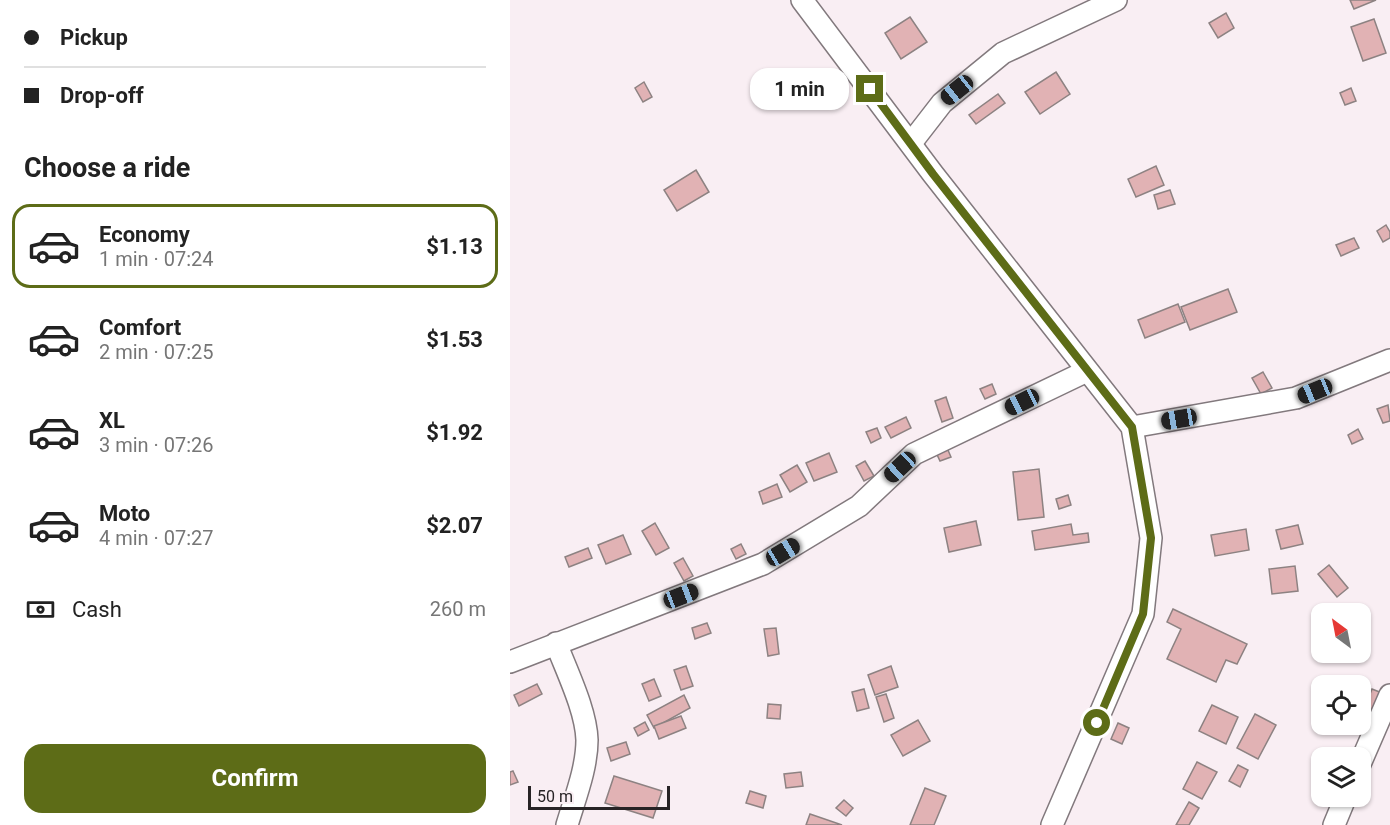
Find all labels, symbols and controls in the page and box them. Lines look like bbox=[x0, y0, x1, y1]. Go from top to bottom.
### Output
text: Pickup bbox=[60, 25, 128, 50]
callout: 1 min bbox=[750, 68, 849, 110]
car bbox=[937, 72, 977, 108]
route end bbox=[856, 75, 883, 102]
text: 1 min bbox=[774, 77, 825, 101]
text: Drop-off bbox=[60, 83, 144, 108]
text: Choose a ride bbox=[24, 152, 190, 184]
icon: car bbox=[27, 219, 81, 273]
text: Economy bbox=[99, 222, 190, 247]
text: $1.13 bbox=[426, 234, 483, 259]
text: 1 min · 07:24 bbox=[99, 247, 214, 271]
icon: car bbox=[27, 312, 81, 366]
text: Comfort bbox=[99, 315, 181, 340]
text: $1.53 bbox=[426, 327, 483, 352]
text: 2 min · 07:25 bbox=[99, 340, 214, 364]
car bbox=[1295, 376, 1335, 406]
car bbox=[1002, 386, 1042, 418]
icon: car bbox=[27, 405, 81, 459]
car bbox=[1160, 407, 1198, 431]
text: XL bbox=[99, 408, 125, 433]
text: $1.92 bbox=[426, 420, 483, 445]
text: 3 min · 07:26 bbox=[99, 433, 214, 457]
car bbox=[881, 448, 919, 486]
icon: car bbox=[27, 498, 81, 552]
text: Moto bbox=[99, 501, 150, 526]
text: $2.07 bbox=[426, 513, 483, 538]
text: 4 min · 07:27 bbox=[99, 526, 214, 550]
car bbox=[763, 535, 803, 569]
car bbox=[661, 581, 701, 611]
icon: cash bbox=[24, 593, 57, 626]
text: Cash bbox=[72, 597, 122, 622]
text: 260 m bbox=[430, 597, 486, 621]
north arrow bbox=[1311, 603, 1371, 663]
map controls bbox=[1311, 603, 1371, 807]
button: locate bbox=[1311, 675, 1371, 735]
route start bbox=[1083, 709, 1110, 736]
button: Confirm bbox=[24, 744, 486, 813]
button: layers bbox=[1311, 747, 1371, 807]
scale bar bbox=[528, 783, 670, 810]
text: 50 m bbox=[537, 787, 573, 806]

